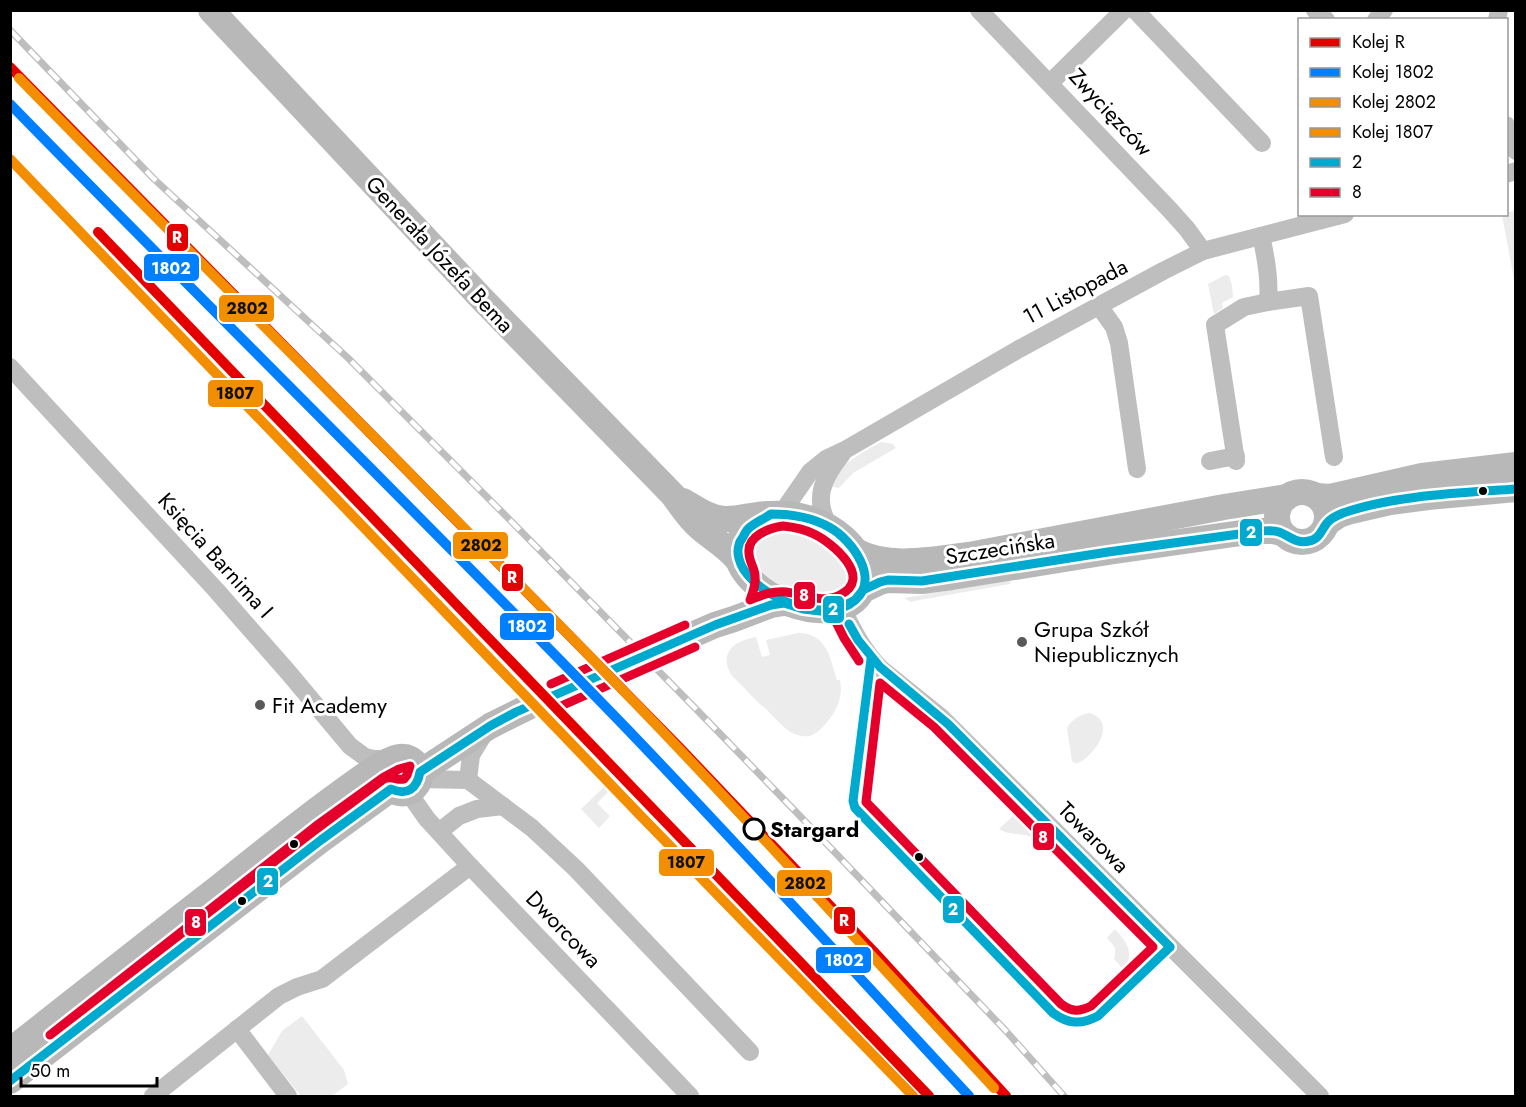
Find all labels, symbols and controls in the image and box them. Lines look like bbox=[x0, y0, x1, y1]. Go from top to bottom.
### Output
legend bbox=[1298, 18, 1508, 216]
text: Kolej R bbox=[1352, 29, 1405, 55]
text: Kolej 1802 bbox=[1352, 59, 1434, 85]
street label: Zwycięzców bbox=[1062, 61, 1160, 163]
text: Kolej 2802 bbox=[1352, 89, 1436, 115]
text: Kolej 1807 bbox=[1352, 119, 1433, 145]
text: 2 bbox=[1352, 149, 1362, 175]
street label: Generała Józefa Bema bbox=[359, 168, 521, 340]
text: 8 bbox=[1352, 179, 1362, 205]
line badge: R bbox=[166, 223, 189, 252]
text: R bbox=[172, 226, 183, 249]
street label: 11 Listopada bbox=[1017, 250, 1133, 332]
line badge: 1802 bbox=[143, 253, 200, 282]
text: 1802 bbox=[151, 257, 191, 280]
line badge: 2802 bbox=[218, 294, 275, 323]
text: 2802 bbox=[226, 297, 268, 320]
line badge: 1807 bbox=[207, 379, 264, 408]
text: 1807 bbox=[216, 382, 255, 405]
street label: Księcia Barnima I bbox=[151, 485, 281, 625]
unlabelled marker bbox=[1477, 485, 1489, 497]
line badge: 2 bbox=[1239, 518, 1263, 547]
text: 2 bbox=[1246, 521, 1256, 544]
street label: Szczecińska bbox=[943, 524, 1057, 572]
line badge: 2802 bbox=[452, 531, 509, 560]
text: 2802 bbox=[460, 534, 502, 557]
line badge: R bbox=[501, 563, 524, 592]
text: R bbox=[507, 566, 518, 589]
line badge: 8 bbox=[793, 581, 816, 610]
text: 8 bbox=[799, 584, 809, 607]
line badge: 2 bbox=[822, 595, 845, 624]
text: 2 bbox=[828, 598, 838, 621]
line badge: 1802 bbox=[499, 612, 555, 641]
place label: Grupa Szkół Niepublicznych bbox=[1034, 613, 1179, 670]
text: 1802 bbox=[507, 615, 547, 638]
marker: Grupa Szkół Niepublicznych bbox=[1015, 635, 1029, 649]
place label: Fit Academy bbox=[272, 689, 387, 721]
marker: Fit Academy bbox=[253, 698, 267, 712]
street label: Towarowa bbox=[1051, 794, 1137, 880]
place label: Stargard bbox=[770, 813, 859, 845]
marker: Stargard bbox=[743, 818, 765, 840]
line badge: 8 bbox=[1032, 822, 1055, 851]
text: 8 bbox=[1038, 826, 1048, 849]
unlabelled marker bbox=[288, 838, 300, 850]
line badge: 1807 bbox=[658, 848, 715, 877]
text: 1807 bbox=[667, 851, 706, 874]
unlabelled marker bbox=[913, 851, 925, 863]
line badge: 2 bbox=[256, 867, 279, 896]
line badge: 2802 bbox=[776, 869, 833, 897]
text: 2 bbox=[263, 870, 273, 893]
text: 2802 bbox=[784, 872, 826, 895]
street label: Dworcowa bbox=[519, 883, 609, 975]
unlabelled marker bbox=[236, 895, 248, 907]
line badge: 2 bbox=[942, 895, 965, 924]
text: 2 bbox=[948, 898, 958, 921]
line badge: R bbox=[833, 906, 856, 935]
line badge: 8 bbox=[184, 908, 207, 937]
text: R bbox=[839, 909, 850, 932]
text: 8 bbox=[191, 911, 201, 934]
line badge: 1802 bbox=[815, 946, 872, 974]
text: 1802 bbox=[824, 949, 864, 972]
scale bar bbox=[21, 1050, 158, 1088]
text: 50 m bbox=[30, 1058, 70, 1084]

